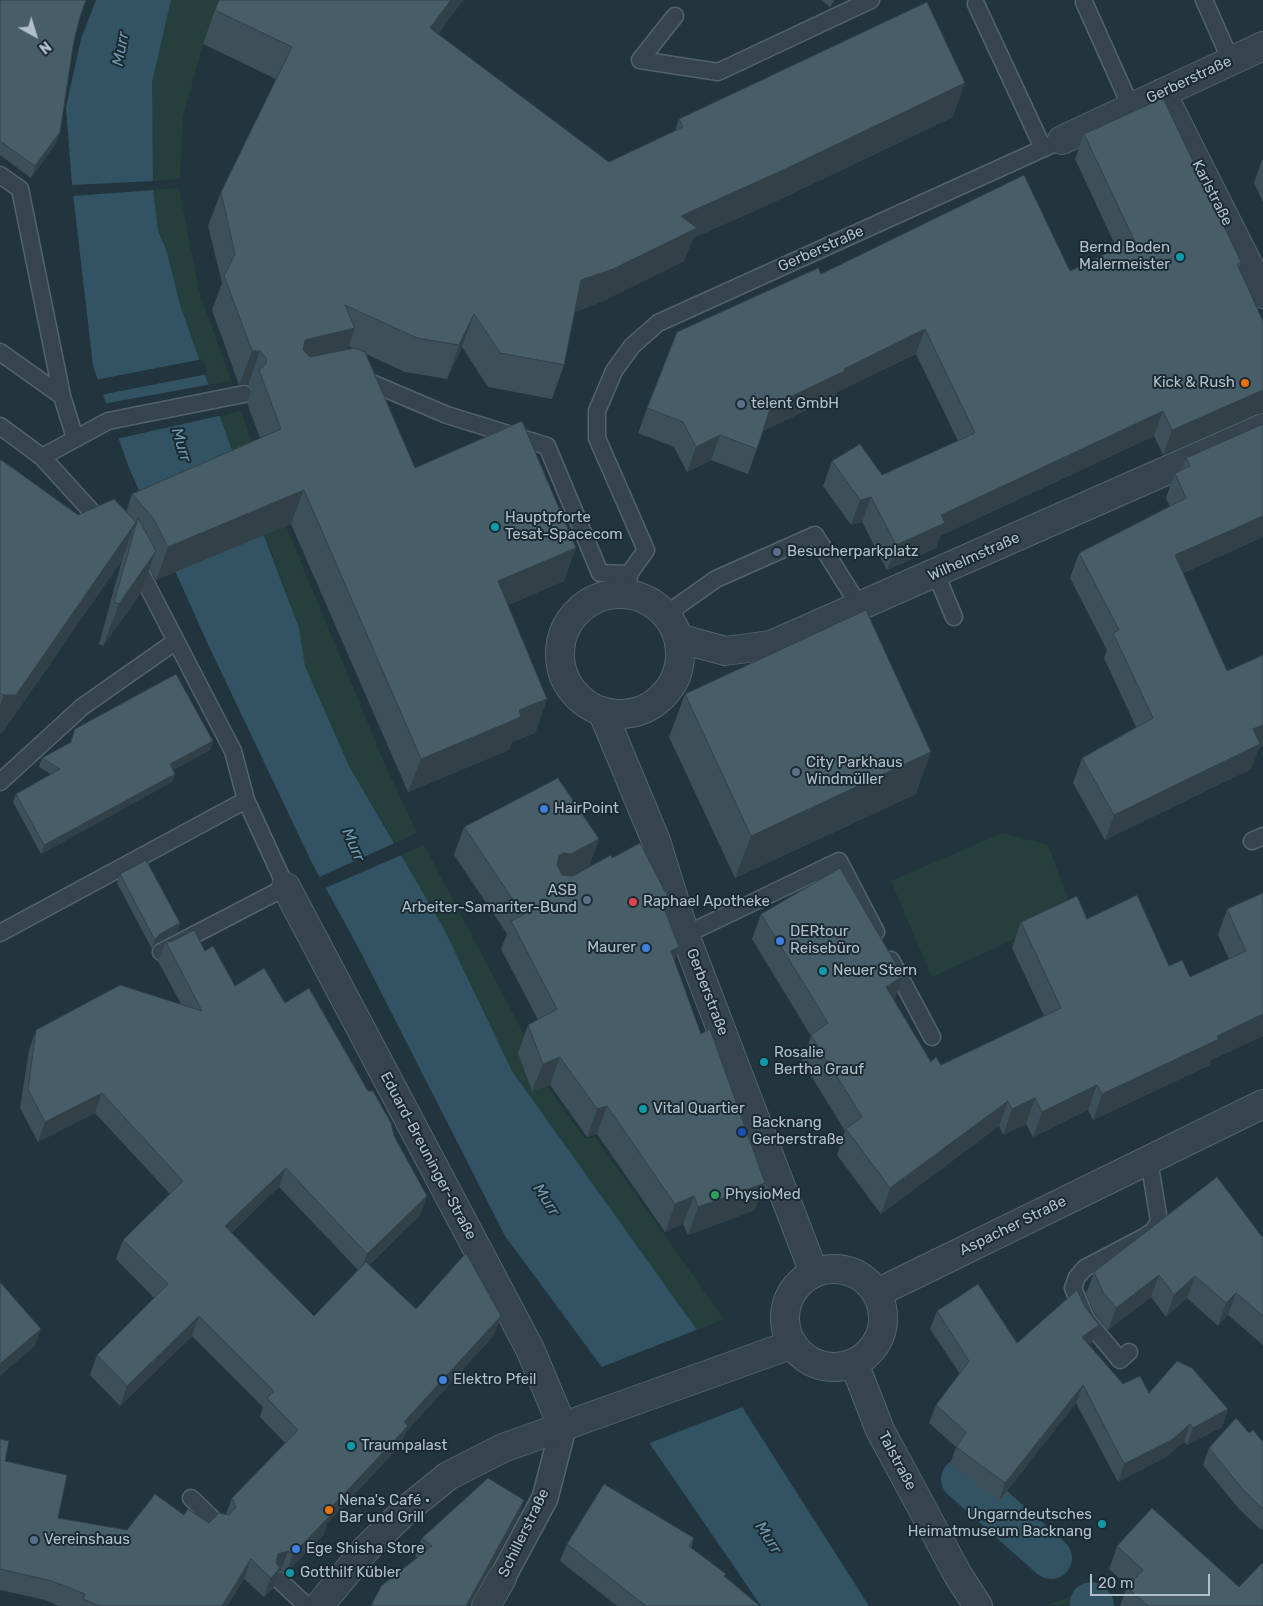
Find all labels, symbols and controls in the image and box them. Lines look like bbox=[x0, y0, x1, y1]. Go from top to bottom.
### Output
north arrow bbox=[10, 10, 60, 60]
water label: Murr bbox=[109, 30, 133, 68]
text: N bbox=[35, 37, 54, 57]
street label: Gerberstraße bbox=[1144, 52, 1234, 108]
street label: Karlstraße bbox=[1188, 157, 1236, 229]
street label: Gerberstraße bbox=[775, 222, 867, 276]
place label: Bernd Boden Malermeister bbox=[1079, 239, 1170, 274]
marker: Bernd Boden Malermeister bbox=[1174, 251, 1186, 263]
place label: Kick & Rush bbox=[1153, 374, 1235, 392]
marker: Kick & Rush bbox=[1239, 377, 1251, 389]
place label: telent GmbH bbox=[751, 395, 839, 413]
marker: telent GmbH bbox=[735, 398, 747, 410]
water label: Murr bbox=[167, 426, 195, 464]
place label: Hauptpforte Tesat-Spacecom bbox=[505, 509, 623, 544]
marker: Hauptpforte Tesat-Spacecom bbox=[489, 521, 501, 533]
street label: Wilhelmstraße bbox=[925, 529, 1023, 585]
place label: Besucherparkplatz bbox=[787, 543, 919, 561]
marker: Besucherparkplatz bbox=[771, 546, 783, 558]
place label: City Parkhaus Windmüller bbox=[806, 754, 903, 789]
marker: City Parkhaus Windmüller bbox=[790, 766, 802, 778]
place label: HairPoint bbox=[554, 800, 619, 818]
marker: HairPoint bbox=[538, 803, 550, 815]
water label: Murr bbox=[337, 825, 369, 865]
place label: ASB Arbeiter-Samariter-Bund bbox=[402, 882, 577, 917]
place label: Raphael Apotheke bbox=[643, 893, 770, 911]
marker: ASB Arbeiter-Samariter-Bund bbox=[581, 894, 593, 906]
marker: Raphael Apotheke bbox=[627, 896, 639, 908]
place label: DERtour Reisebüro bbox=[790, 923, 860, 958]
marker: DERtour Reisebüro bbox=[774, 935, 786, 947]
place label: Maurer bbox=[587, 939, 636, 957]
marker: Maurer bbox=[640, 942, 652, 954]
street label: Gerberstraße bbox=[682, 946, 732, 1038]
place label: Neuer Stern bbox=[833, 962, 917, 980]
marker: Neuer Stern bbox=[817, 965, 829, 977]
place label: Rosalie Bertha Grauf bbox=[774, 1044, 864, 1079]
marker: Rosalie Bertha Grauf bbox=[758, 1056, 770, 1068]
street label: Eduard-Breuninger-Straße bbox=[376, 1069, 480, 1243]
place label: Vital Quartier bbox=[653, 1100, 745, 1118]
marker: Vital Quartier bbox=[637, 1103, 649, 1115]
place label: Backnang Gerberstraße bbox=[752, 1114, 844, 1149]
marker: Backnang Gerberstraße bbox=[736, 1126, 748, 1138]
water label: Murr bbox=[529, 1180, 563, 1220]
place label: PhysioMed bbox=[725, 1186, 801, 1204]
marker: PhysioMed bbox=[709, 1189, 721, 1201]
street label: Aspacher Straße bbox=[957, 1192, 1069, 1260]
place label: Elektro Pfeil bbox=[453, 1371, 537, 1389]
marker: Elektro Pfeil bbox=[437, 1374, 449, 1386]
street label: Talstraße bbox=[874, 1429, 920, 1493]
place label: Traumpalast bbox=[361, 1437, 447, 1455]
marker: Traumpalast bbox=[345, 1440, 357, 1452]
street label: Schillerstraße bbox=[495, 1486, 553, 1580]
place label: Nena's Café · Bar und Grill bbox=[339, 1492, 430, 1527]
marker: Nena's Café · Bar und Grill bbox=[323, 1504, 335, 1516]
place label: Ungarndeutsches Heimatmuseum Backnang bbox=[908, 1506, 1092, 1541]
water label: Murr bbox=[751, 1518, 785, 1558]
marker: Ungarndeutsches Heimatmuseum Backnang bbox=[1096, 1518, 1108, 1530]
place label: Vereinshaus bbox=[44, 1531, 130, 1549]
marker: Vereinshaus bbox=[28, 1534, 40, 1546]
place label: Ege Shisha Store bbox=[306, 1540, 425, 1558]
marker: Ege Shisha Store bbox=[290, 1543, 302, 1555]
place label: Gotthilf Kübler bbox=[300, 1564, 401, 1582]
scale bar bbox=[1093, 1564, 1213, 1596]
marker: Gotthilf Kübler bbox=[284, 1567, 296, 1579]
text: 20 m bbox=[1098, 1574, 1133, 1592]

